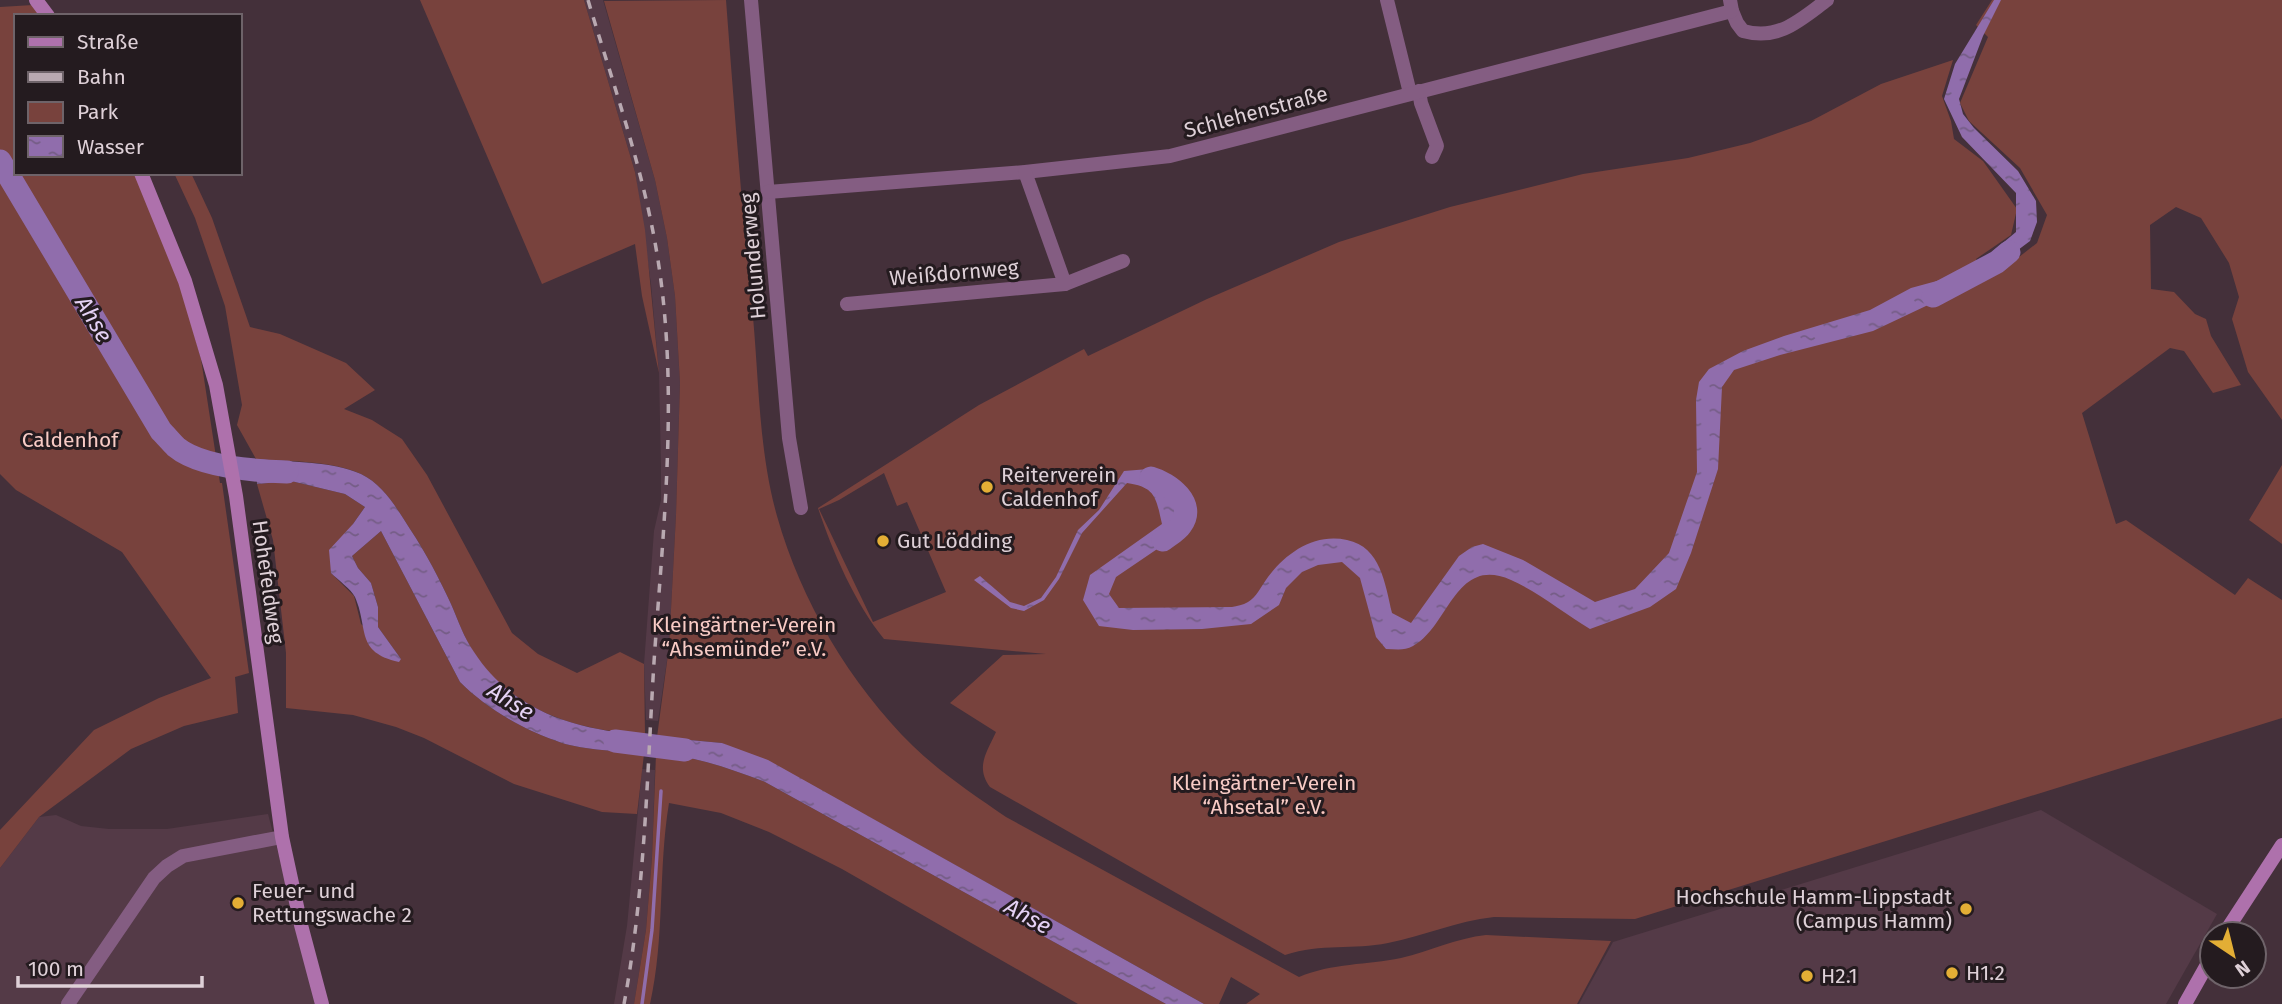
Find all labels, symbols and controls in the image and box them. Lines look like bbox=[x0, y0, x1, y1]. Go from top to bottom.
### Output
legend bbox=[14, 14, 242, 175]
text: Straße bbox=[77, 29, 139, 55]
text: Bahn bbox=[77, 64, 126, 90]
street label: Schlehenstraße bbox=[1181, 80, 1331, 144]
text: Park bbox=[77, 99, 119, 125]
text: Wasser bbox=[77, 134, 144, 160]
street label: Holunderweg bbox=[735, 192, 771, 320]
street label: Weißdornweg bbox=[888, 254, 1020, 292]
water label: Ahse bbox=[69, 290, 119, 347]
park label: Caldenhof bbox=[22, 427, 120, 453]
place label: Reiterverein Caldenhof bbox=[1001, 462, 1116, 512]
marker: Reiterverein Caldenhof bbox=[979, 479, 995, 495]
street label: Hohefeldweg bbox=[246, 519, 290, 646]
place label: Gut Lödding bbox=[897, 528, 1012, 554]
marker: Gut Lödding bbox=[875, 533, 891, 549]
park label: Kleingärtner-Verein “Ahsemünde” e.V. bbox=[652, 612, 836, 662]
water label: Ahse bbox=[482, 676, 539, 726]
park label: Kleingärtner-Verein “Ahsetal” e.V. bbox=[1172, 770, 1356, 820]
place label: Feuer- und Rettungswache 2 bbox=[252, 878, 412, 928]
place label: Hochschule Hamm-Lippstadt (Campus Hamm) bbox=[1675, 884, 1952, 934]
water label: Ahse bbox=[999, 891, 1056, 940]
marker: Feuer- und Rettungswache 2 bbox=[230, 895, 246, 911]
marker: Hochschule Hamm-Lippstadt (Campus Hamm) bbox=[1958, 901, 1974, 917]
north arrow bbox=[2198, 920, 2268, 990]
scale bar bbox=[18, 944, 201, 988]
text: N bbox=[2231, 955, 2254, 982]
text: 100 m bbox=[28, 956, 84, 982]
place label: H1.2 bbox=[1966, 960, 2005, 986]
place label: H2.1 bbox=[1821, 963, 1858, 989]
marker: H1.2 bbox=[1944, 965, 1960, 981]
marker: H2.1 bbox=[1799, 968, 1815, 984]

